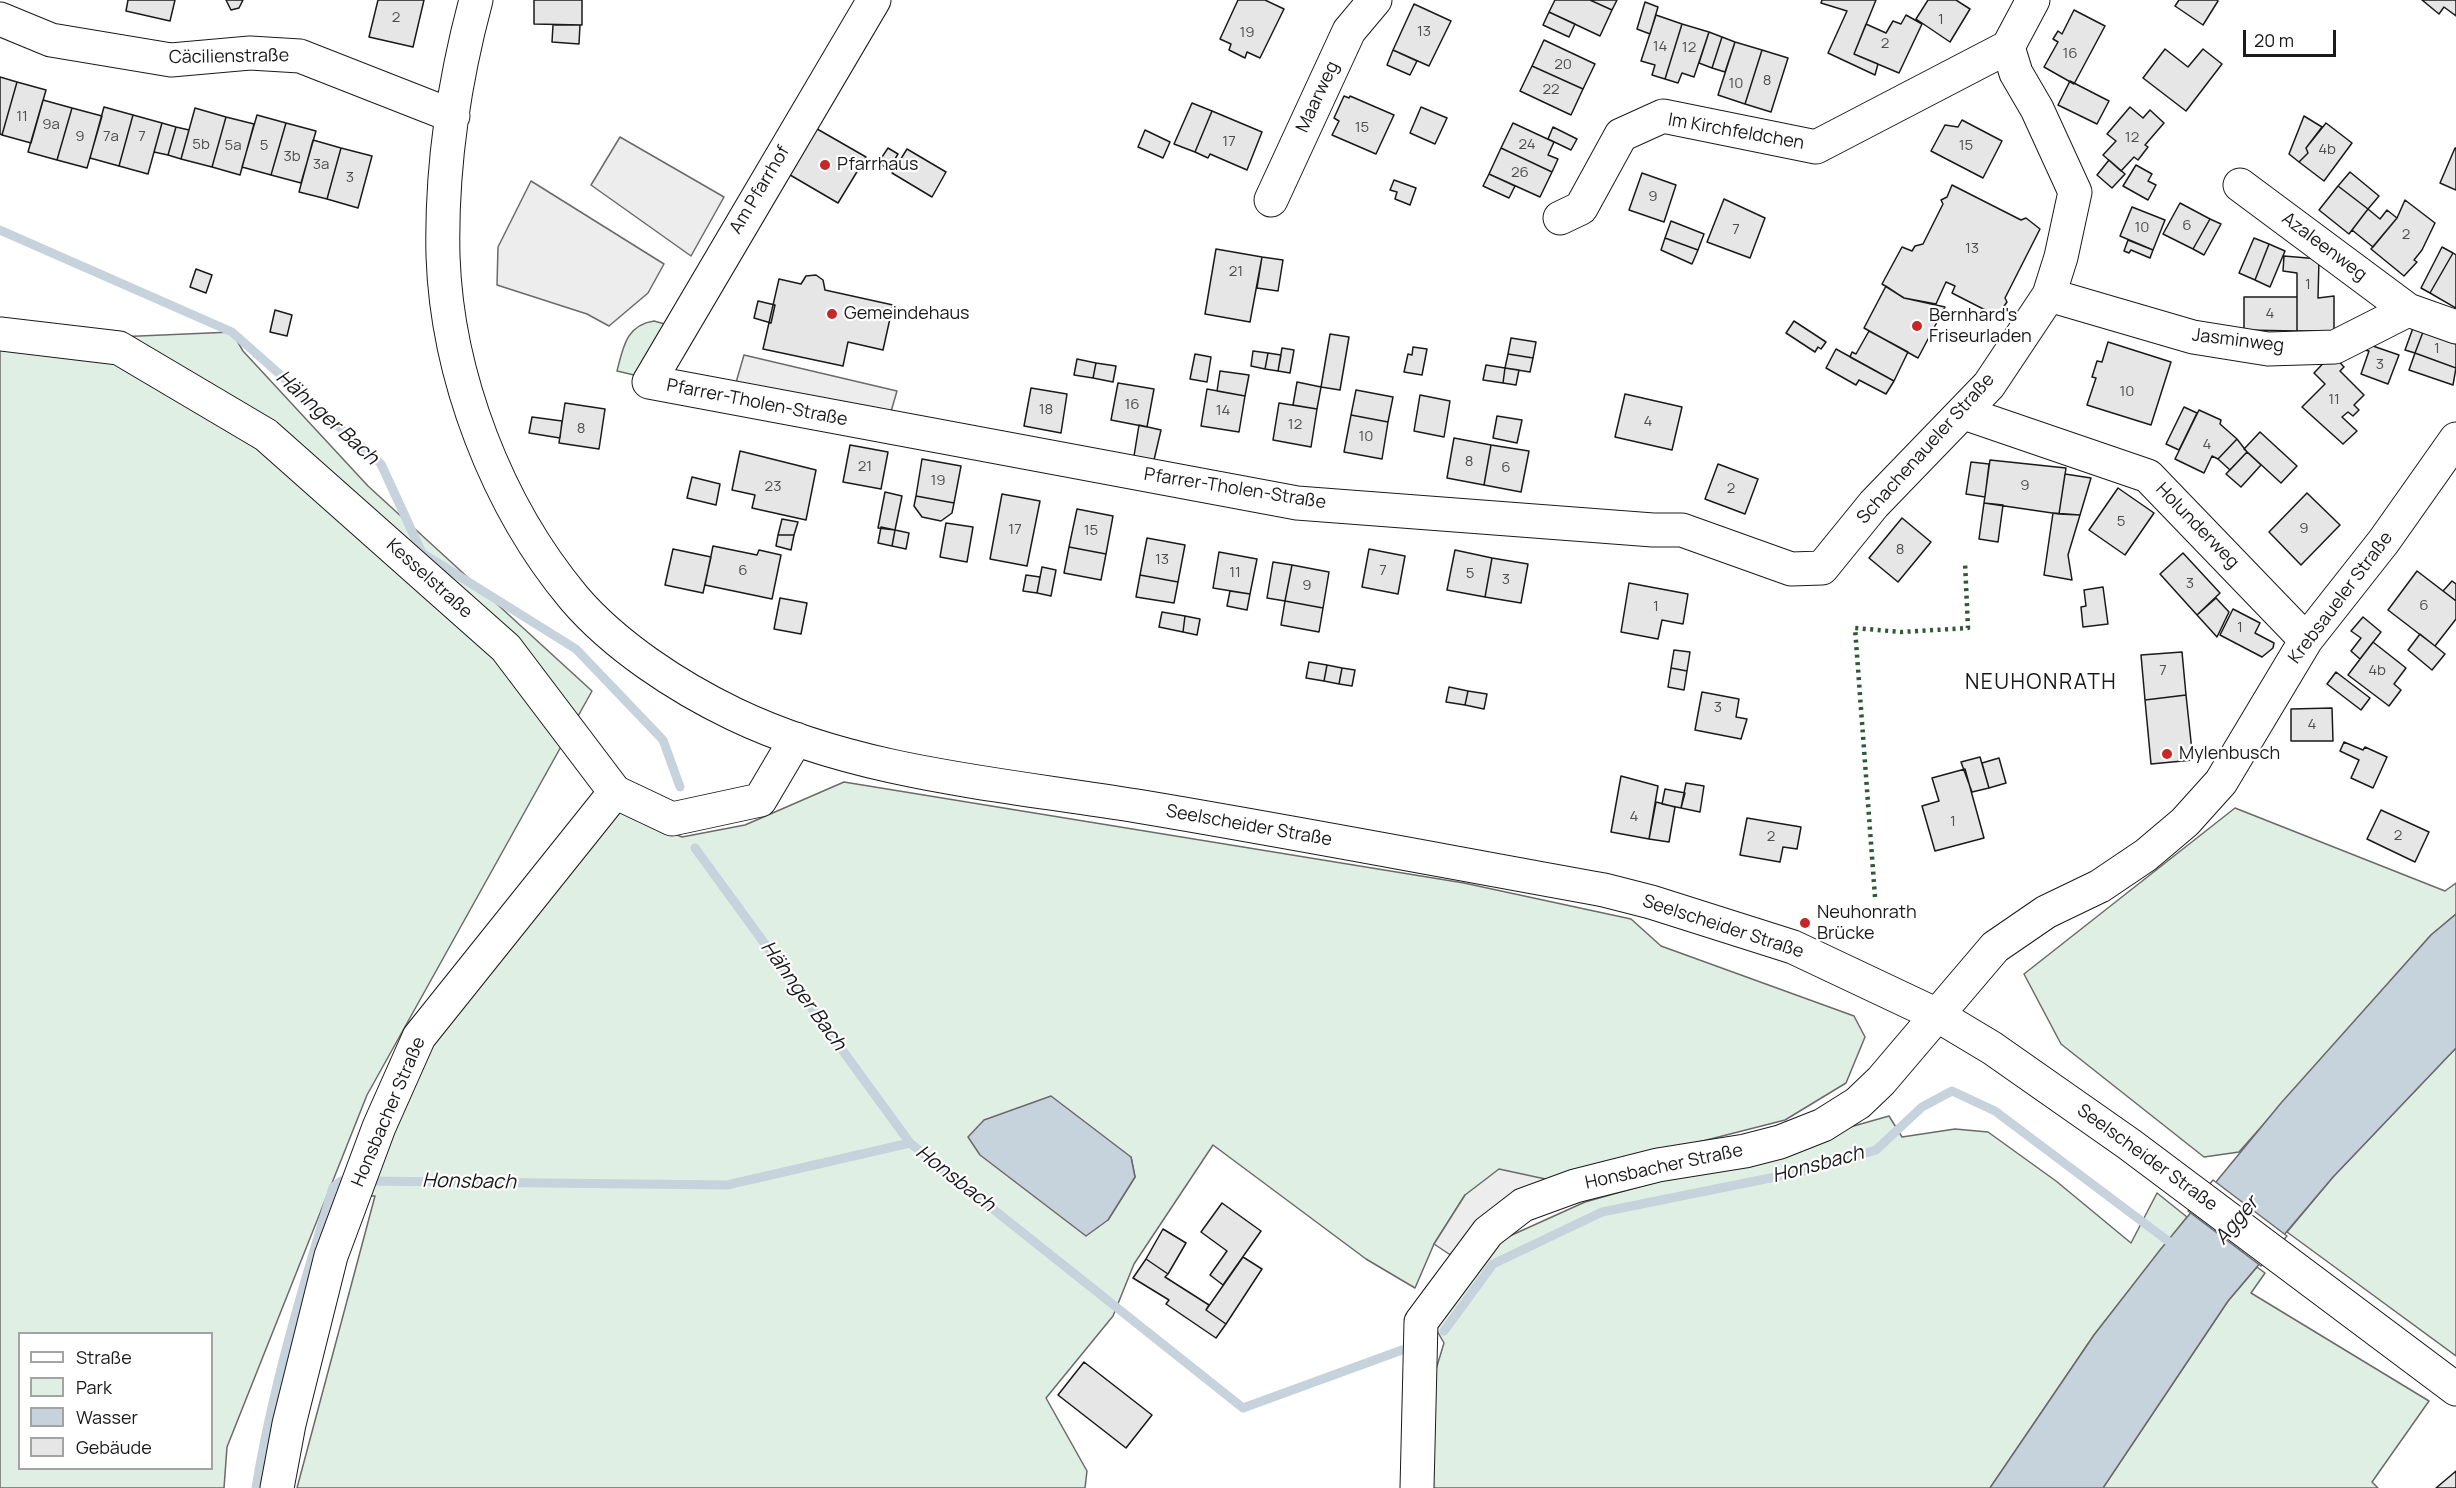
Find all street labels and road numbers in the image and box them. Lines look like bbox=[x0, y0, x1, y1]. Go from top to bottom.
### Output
street label: Cäcilienstraße bbox=[169, 45, 289, 69]
street label: Maarweg bbox=[1292, 58, 1344, 136]
street label: Im Kirchfeldchen bbox=[1666, 109, 1806, 155]
street label: Am Pfarrhof bbox=[725, 142, 795, 238]
street label: Azaleenweg bbox=[2277, 208, 2371, 286]
street label: Jasminweg bbox=[2191, 325, 2285, 357]
street label: Schachenaueler Straße bbox=[1853, 369, 1999, 529]
street label: Pfarrer-Tholen-Straße bbox=[665, 375, 849, 431]
street label: Pfarrer-Tholen-Straße bbox=[1142, 464, 1328, 514]
street label: Holunderweg bbox=[2151, 479, 2243, 573]
street label: Krebsaueler Straße bbox=[2284, 528, 2398, 668]
street label: Kesselstraße bbox=[382, 535, 476, 623]
street label: Seelscheider Straße bbox=[1164, 801, 1334, 851]
street label: Seelscheider Straße bbox=[1640, 891, 1806, 963]
street label: Honsbacher Straße bbox=[348, 1034, 430, 1190]
street label: Seelscheider Straße bbox=[2073, 1100, 2221, 1216]
street label: Honsbacher Straße bbox=[1583, 1140, 1745, 1194]

